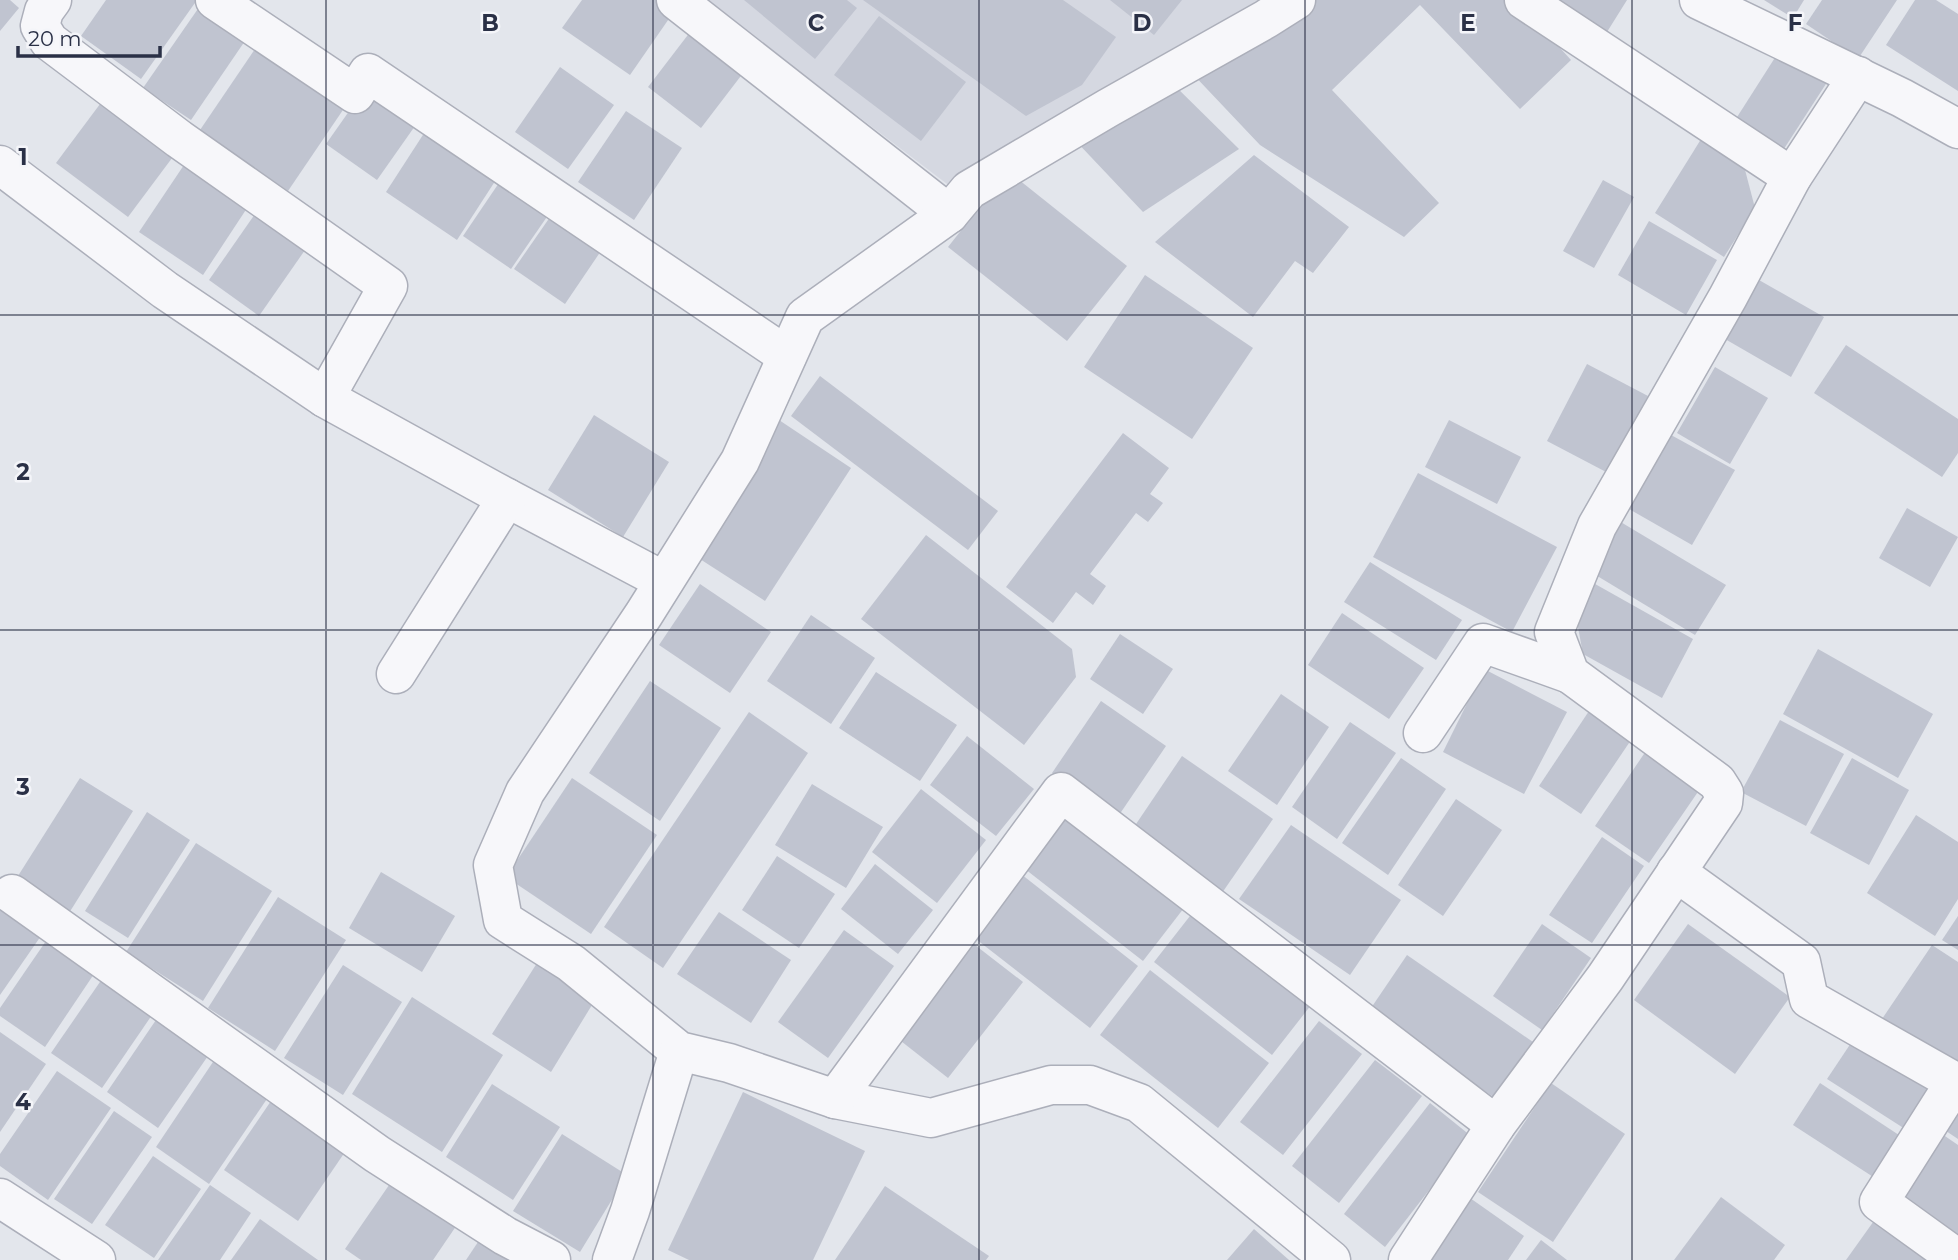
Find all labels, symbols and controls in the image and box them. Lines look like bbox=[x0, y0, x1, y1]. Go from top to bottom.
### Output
text: B bbox=[481, 9, 499, 37]
text: C bbox=[808, 9, 825, 37]
text: D bbox=[1133, 9, 1152, 37]
text: E bbox=[1460, 9, 1476, 37]
text: F bbox=[1788, 9, 1803, 37]
scale bar bbox=[18, 14, 159, 58]
text: 20 m bbox=[28, 26, 82, 51]
text: 1 bbox=[18, 143, 28, 171]
text: 2 bbox=[16, 458, 30, 486]
text: 3 bbox=[15, 773, 30, 801]
text: 4 bbox=[15, 1088, 31, 1116]

